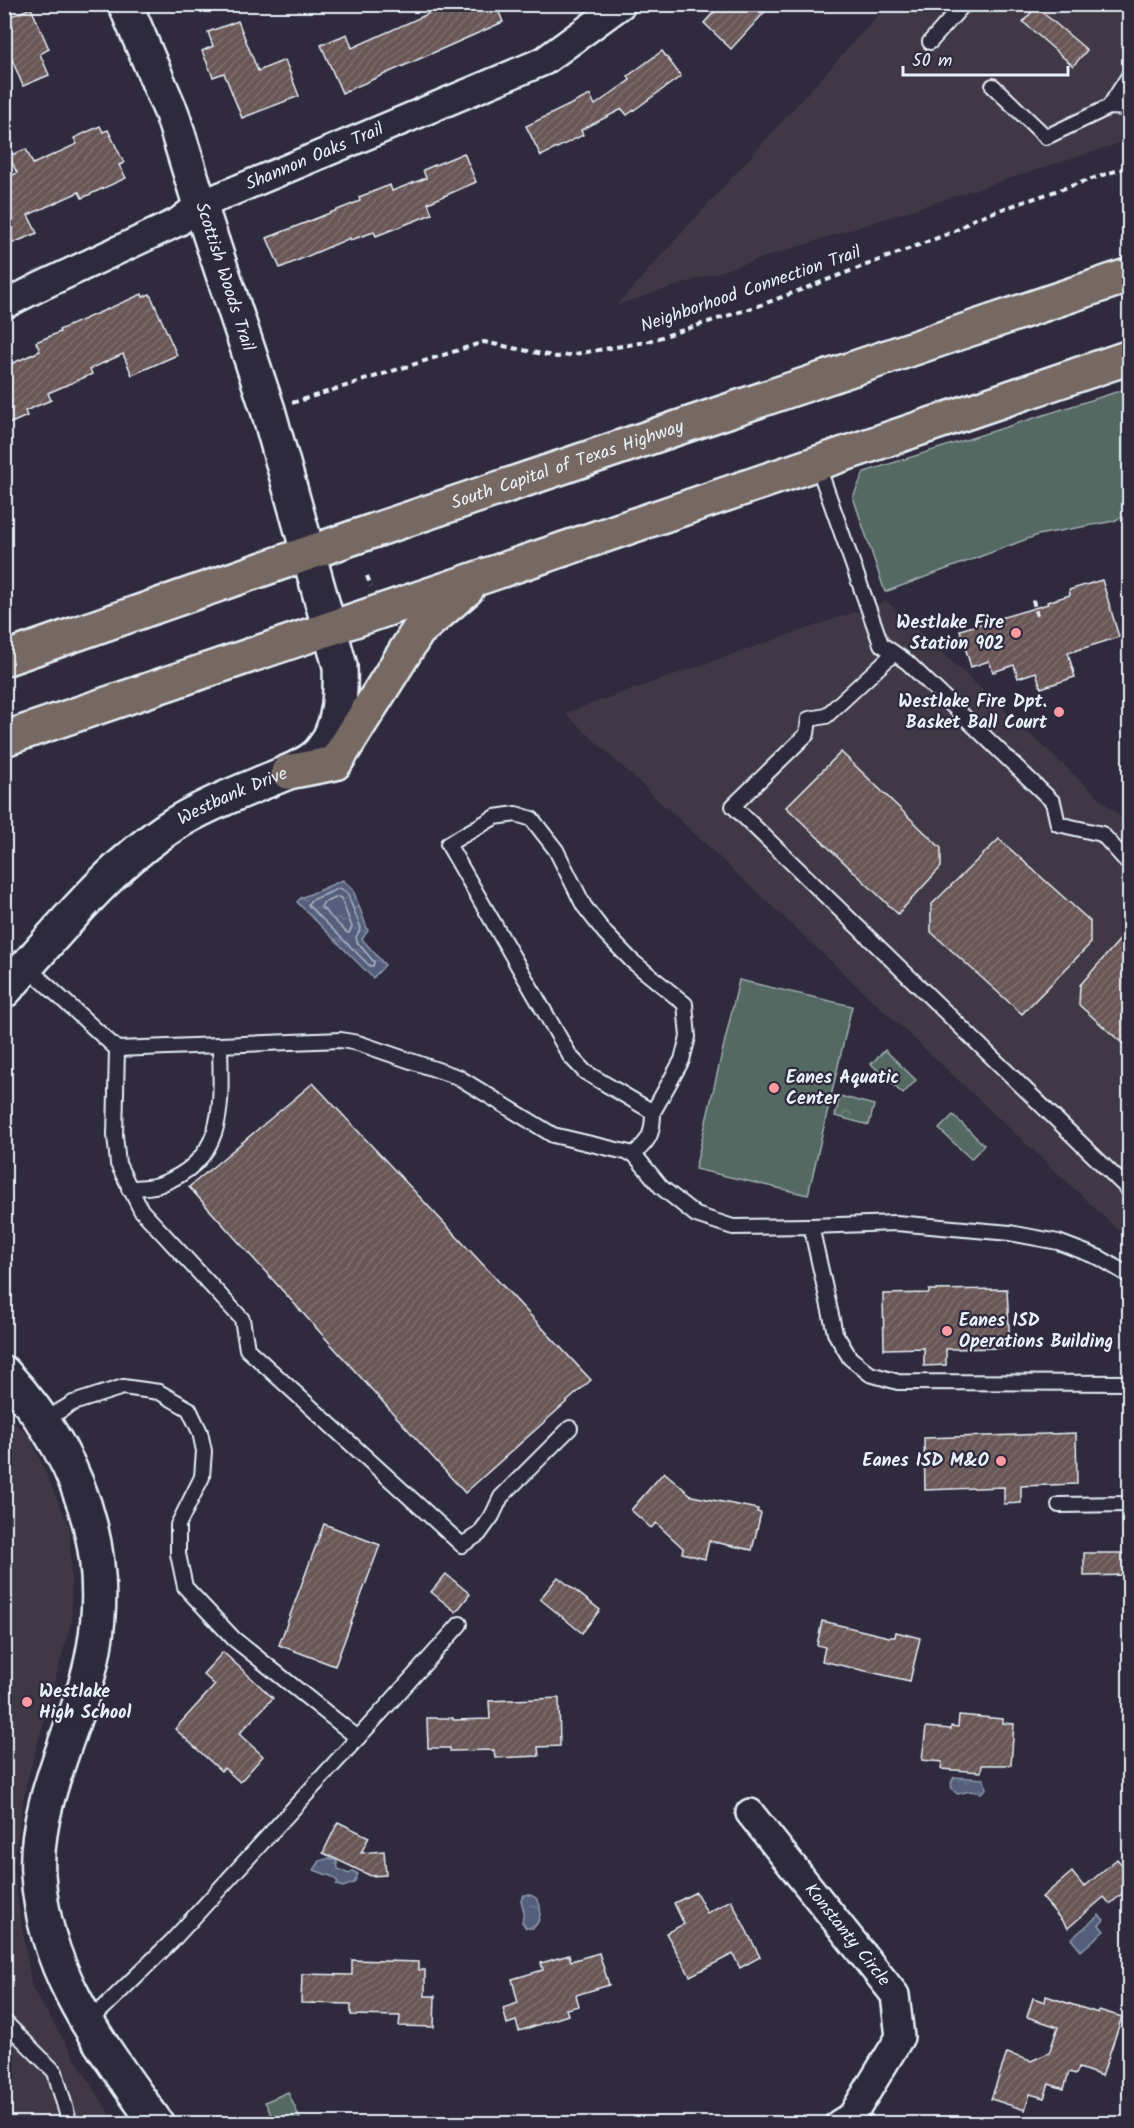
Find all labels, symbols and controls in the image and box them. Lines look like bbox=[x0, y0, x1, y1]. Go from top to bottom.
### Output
scale bar bbox=[903, 39, 1068, 77]
text: 50 m bbox=[912, 47, 952, 76]
street label: Shannon Oaks Trail bbox=[241, 115, 389, 199]
street label: Scottish Woods Trail bbox=[186, 199, 262, 356]
street label: Neighborhood Connection Trail bbox=[637, 238, 866, 341]
street label: South Capital of Texas Highway bbox=[447, 412, 688, 518]
place label: Westlake Fire Station 902 bbox=[896, 609, 1004, 659]
marker: Westlake Fire Station 902 bbox=[1009, 626, 1023, 640]
place label: Westlake Fire Dpt. Basket Ball Court bbox=[898, 688, 1048, 738]
marker: Westlake Fire Dpt. Basket Ball Court bbox=[1052, 705, 1066, 719]
street label: Westbank Drive bbox=[172, 759, 292, 834]
place label: Eanes Aquatic Center bbox=[786, 1064, 899, 1114]
marker: Eanes Aquatic Center bbox=[767, 1081, 781, 1095]
place label: Eanes ISD Operations Building bbox=[959, 1307, 1113, 1357]
marker: Eanes ISD Operations Building bbox=[940, 1324, 954, 1338]
place label: Eanes ISD M&O bbox=[862, 1447, 989, 1476]
marker: Eanes ISD M&O bbox=[994, 1454, 1008, 1468]
place label: Westlake High School bbox=[39, 1678, 131, 1728]
marker: Westlake High School bbox=[20, 1695, 34, 1709]
street label: Konstanty Circle bbox=[797, 1877, 898, 1993]

